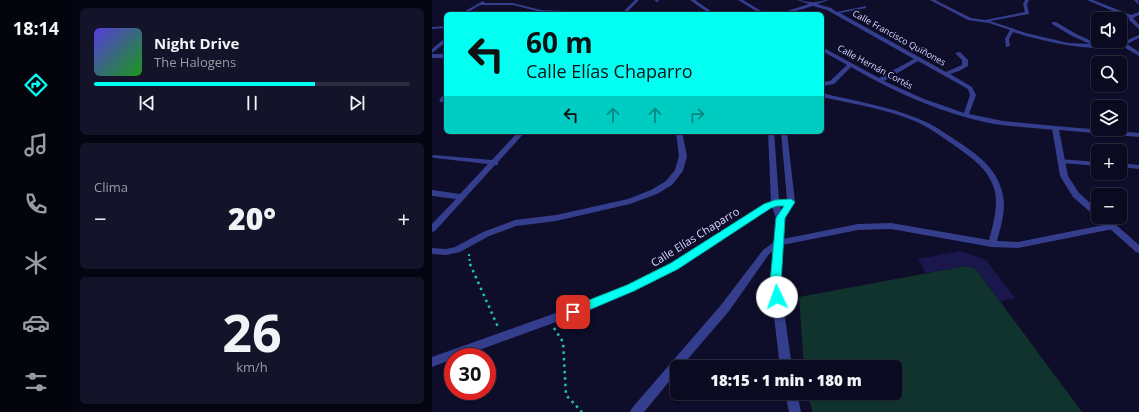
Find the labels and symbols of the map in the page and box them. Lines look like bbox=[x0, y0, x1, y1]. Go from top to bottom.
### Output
street label: Calle Francisco Quiñones bbox=[850, 6, 948, 69]
street label: Calle Hernán Cortés bbox=[835, 41, 915, 92]
street label: Calle Elías Chaparro bbox=[648, 203, 742, 270]
position arrow bbox=[756, 276, 798, 318]
pin bbox=[556, 295, 590, 329]
speed limit sign: 30 bbox=[444, 348, 496, 400]

